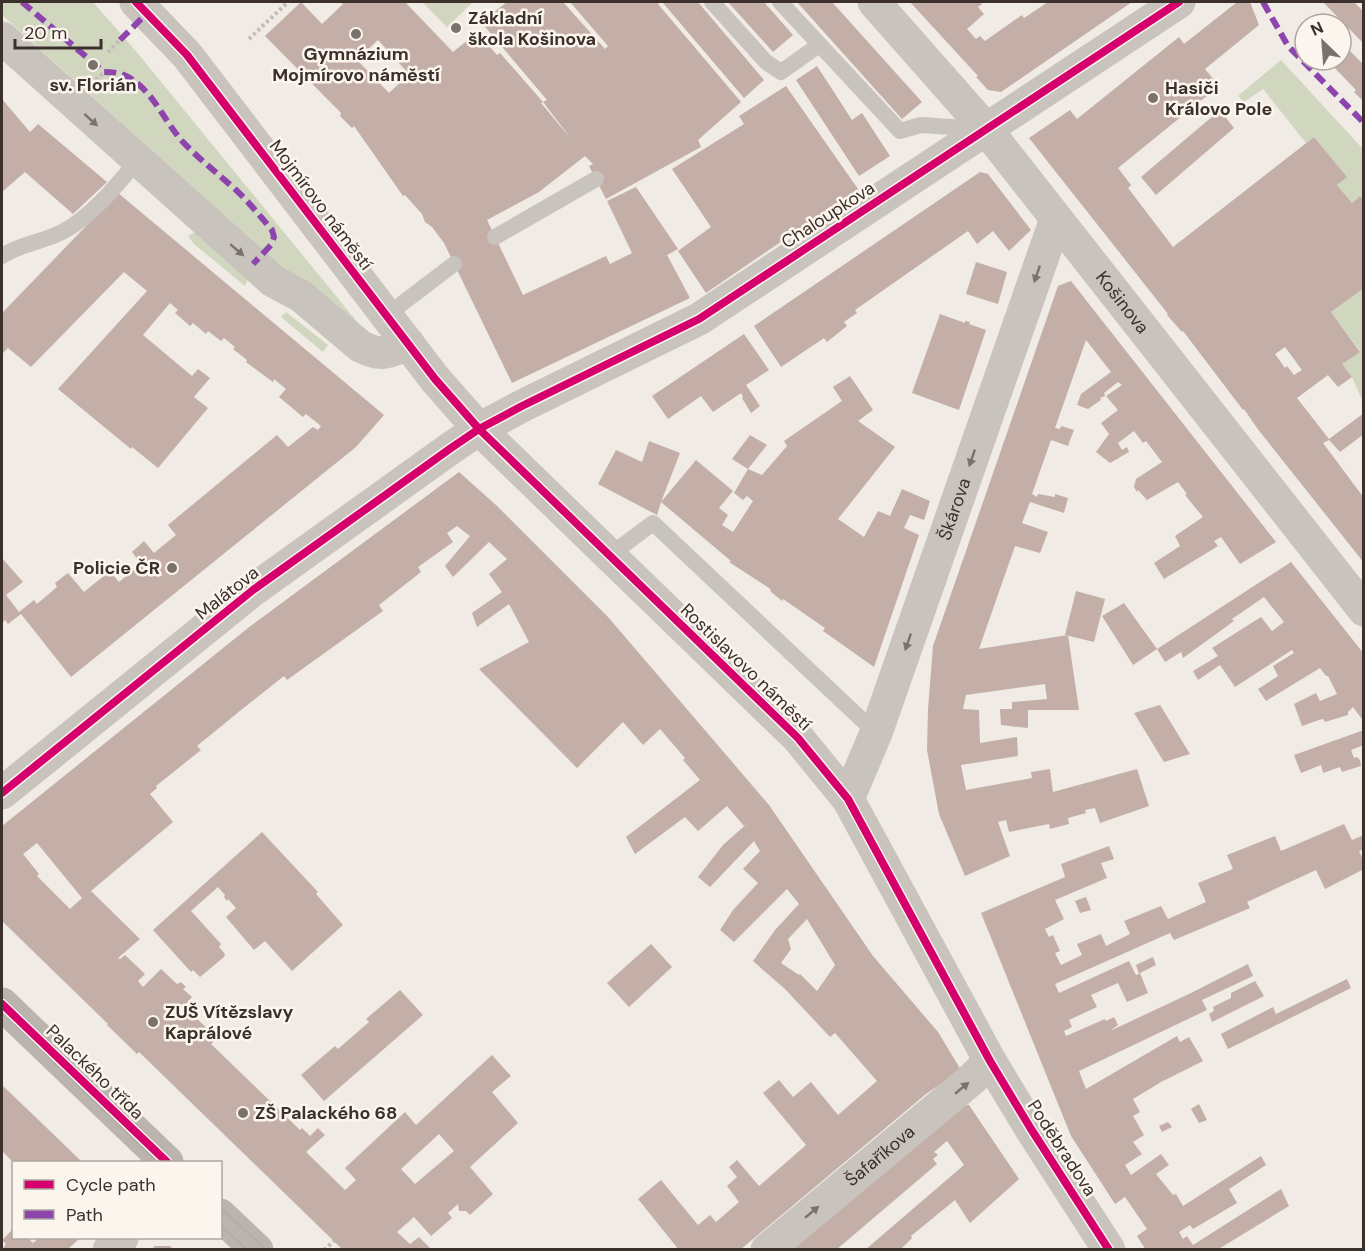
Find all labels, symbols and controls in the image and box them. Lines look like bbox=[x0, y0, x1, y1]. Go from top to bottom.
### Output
place label: Základní škola Košinova bbox=[468, 6, 596, 51]
scale bar bbox=[15, 12, 100, 50]
north arrow bbox=[1293, 12, 1353, 72]
text: N bbox=[1307, 17, 1327, 41]
text: 20 m bbox=[24, 21, 67, 45]
marker: Základní škola Košinova bbox=[449, 21, 463, 35]
marker: Gymnázium Mojmírovo náměstí bbox=[349, 27, 363, 41]
place label: Gymnázium Mojmírovo náměstí bbox=[272, 42, 440, 87]
marker: sv. Florián bbox=[86, 58, 100, 72]
place label: sv. Florián bbox=[49, 73, 137, 97]
place label: Hasiči Královo Pole bbox=[1165, 76, 1272, 121]
marker: Hasiči Královo Pole bbox=[1146, 91, 1160, 105]
one-way arrow bbox=[83, 113, 98, 126]
street label: Mojmírovo náměstí bbox=[264, 135, 378, 275]
street label: Chaloupkova bbox=[777, 176, 879, 254]
one-way arrow bbox=[229, 243, 244, 256]
one-way arrow bbox=[1031, 265, 1041, 283]
street label: Košinova bbox=[1090, 266, 1154, 339]
one-way arrow bbox=[967, 449, 977, 467]
street label: Škárova bbox=[932, 475, 976, 544]
place label: Policie ČR bbox=[73, 556, 160, 580]
marker: Policie ČR bbox=[165, 561, 179, 575]
street label: Malátova bbox=[190, 561, 264, 625]
street label: Rostislavovo náměstí bbox=[675, 598, 817, 736]
one-way arrow bbox=[903, 633, 913, 651]
place label: ZUŠ Vítězslavy Kaprálové bbox=[165, 1000, 293, 1045]
marker: ZUŠ Vítězslavy Kaprálové bbox=[146, 1015, 160, 1029]
street label: Palackého třída bbox=[41, 1019, 149, 1125]
one-way arrow bbox=[954, 1081, 970, 1094]
street label: Poděbradova bbox=[1022, 1095, 1102, 1201]
place label: ZŠ Palackého 68 bbox=[255, 1101, 397, 1125]
marker: ZŠ Palackého 68 bbox=[236, 1106, 250, 1120]
street label: Šafaříkova bbox=[840, 1120, 920, 1192]
legend bbox=[12, 1161, 222, 1239]
text: Cycle path bbox=[66, 1173, 156, 1197]
text: Path bbox=[66, 1203, 103, 1227]
one-way arrow bbox=[804, 1206, 819, 1219]

